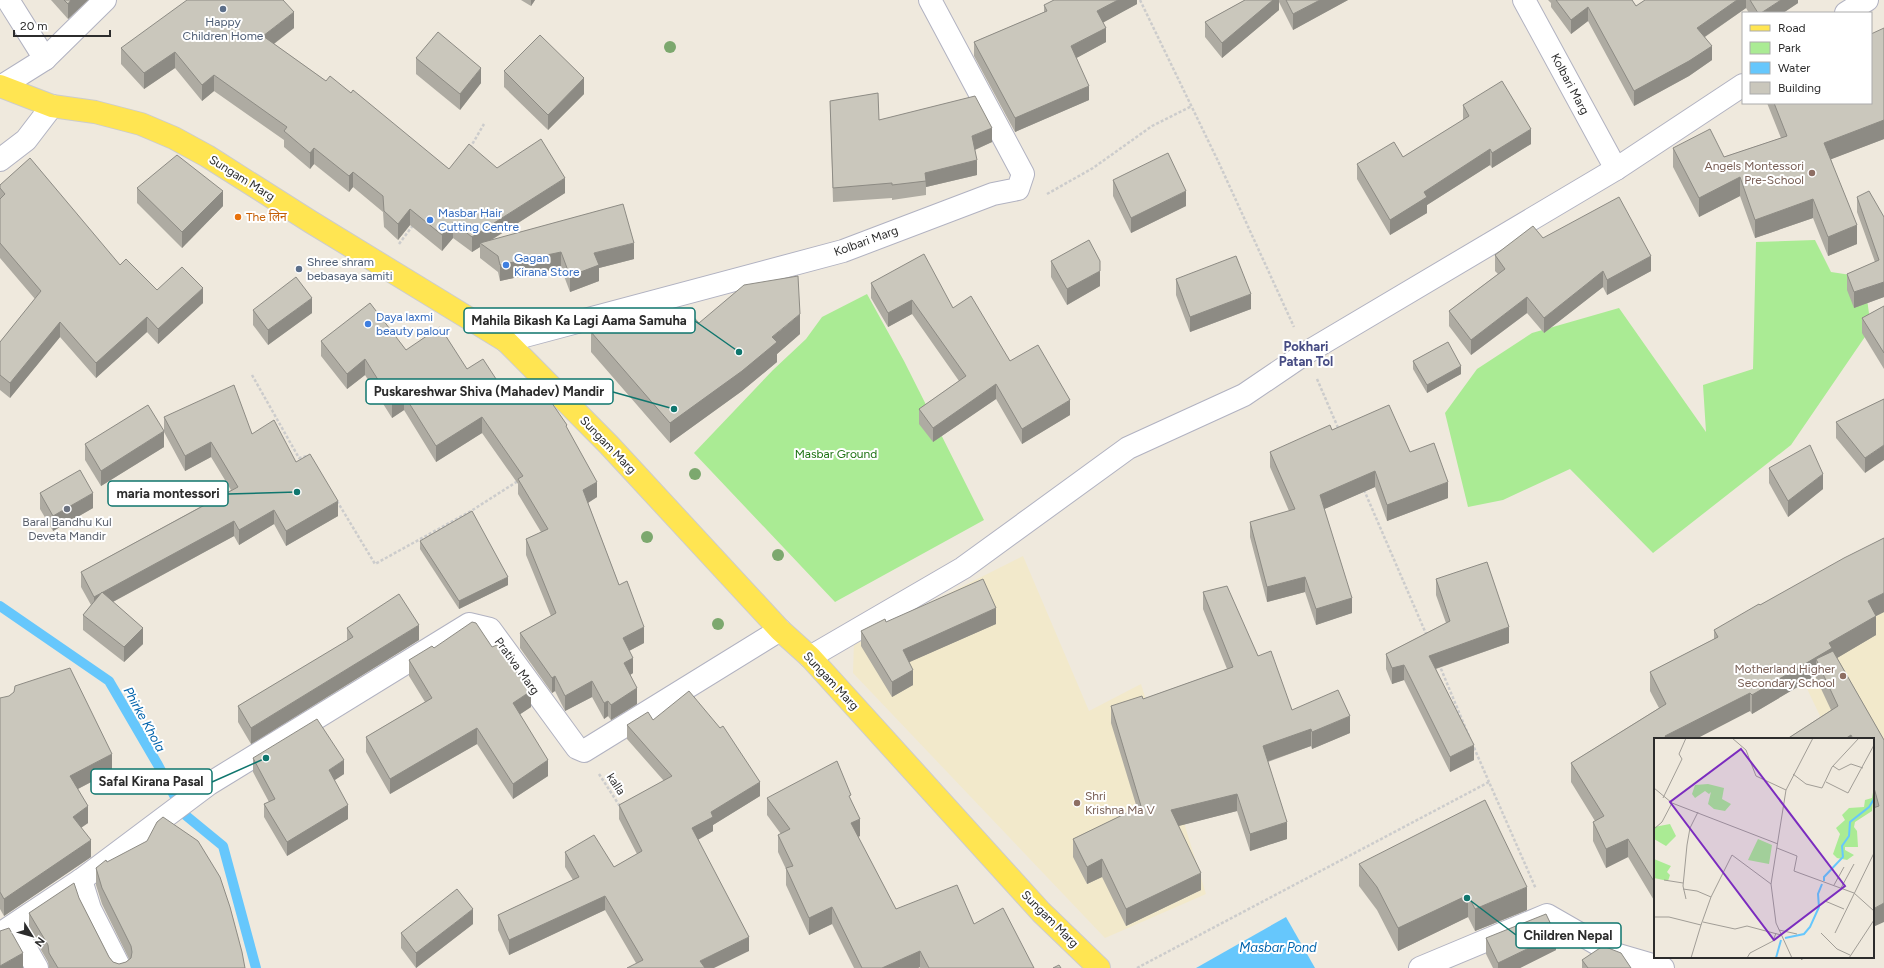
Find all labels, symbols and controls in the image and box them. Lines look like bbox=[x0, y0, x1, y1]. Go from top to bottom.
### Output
marker: Happy Children Home bbox=[218, 4, 228, 14]
scale bar bbox=[14, 12, 110, 38]
legend bbox=[1742, 12, 1872, 104]
place label: Happy Children Home bbox=[183, 15, 264, 43]
text: 20 m bbox=[20, 19, 48, 33]
text: Road bbox=[1778, 21, 1806, 35]
text: Park bbox=[1778, 41, 1801, 55]
street label: Kolbari Marg bbox=[1548, 51, 1592, 117]
text: Water bbox=[1778, 61, 1810, 75]
text: Building bbox=[1778, 81, 1821, 95]
street label: Sungam Marg bbox=[207, 152, 277, 204]
place label: Angels Montessori Pre-School bbox=[1705, 159, 1804, 187]
marker: Angels Montessori Pre-School bbox=[1807, 168, 1817, 178]
place label: Masbar Hair Cutting Centre bbox=[438, 206, 519, 234]
place label: The लिन bbox=[246, 209, 287, 224]
marker: The लिन bbox=[233, 212, 243, 222]
marker: Masbar Hair Cutting Centre bbox=[425, 215, 435, 225]
street label: Kolbari Marg bbox=[832, 223, 900, 259]
place label: Gagan Kirana Store bbox=[514, 251, 580, 279]
place label: Shree shram bebasaya samiti bbox=[307, 255, 393, 283]
marker: Gagan Kirana Store bbox=[501, 260, 511, 270]
marker: Shree shram bebasaya samiti bbox=[294, 264, 304, 274]
callout: Mahila Bikash Ka Lagi Aama Samuha bbox=[464, 308, 695, 333]
place label: Daya laxmi beauty palour bbox=[376, 310, 450, 338]
text: Mahila Bikash Ka Lagi Aama Samuha bbox=[471, 313, 687, 328]
marker: Daya laxmi beauty palour bbox=[363, 319, 373, 329]
district label: Pokhari Patan Tol bbox=[1279, 339, 1333, 369]
callout: Puskareshwar Shiva (Mahadev) Mandir bbox=[366, 379, 613, 404]
text: Puskareshwar Shiva (Mahadev) Mandir bbox=[374, 384, 604, 399]
street label: Sungam Marg bbox=[577, 413, 639, 477]
park label: Masbar Ground bbox=[795, 447, 877, 461]
callout: maria montessori bbox=[108, 481, 228, 506]
text: maria montessori bbox=[116, 486, 220, 501]
marker: Baral Bandhu Kul Deveta Mandir bbox=[62, 504, 72, 514]
place label: Baral Bandhu Kul Deveta Mandir bbox=[22, 515, 112, 543]
street label: Prativa Marg bbox=[492, 635, 542, 697]
street label: Sungam Marg bbox=[800, 649, 862, 713]
place label: Motherland Higher Secondary School bbox=[1734, 662, 1835, 690]
marker: Motherland Higher Secondary School bbox=[1838, 671, 1848, 681]
water label: Phirke Khola bbox=[121, 684, 169, 755]
inset map bbox=[1654, 738, 1874, 958]
callout: Safal Kirana Pasal bbox=[91, 769, 212, 794]
street label: kalla bbox=[604, 770, 628, 798]
text: Safal Kirana Pasal bbox=[98, 774, 204, 789]
place label: Shri Krishna Ma V bbox=[1085, 789, 1155, 817]
marker: Shri Krishna Ma V bbox=[1072, 798, 1082, 808]
street label: Sungam Marg bbox=[1019, 888, 1081, 950]
north arrow bbox=[12, 916, 52, 956]
callout: Children Nepal bbox=[1516, 923, 1621, 948]
text: Children Nepal bbox=[1524, 928, 1612, 943]
text: N bbox=[32, 934, 47, 949]
water label: Masbar Pond bbox=[1239, 940, 1317, 955]

